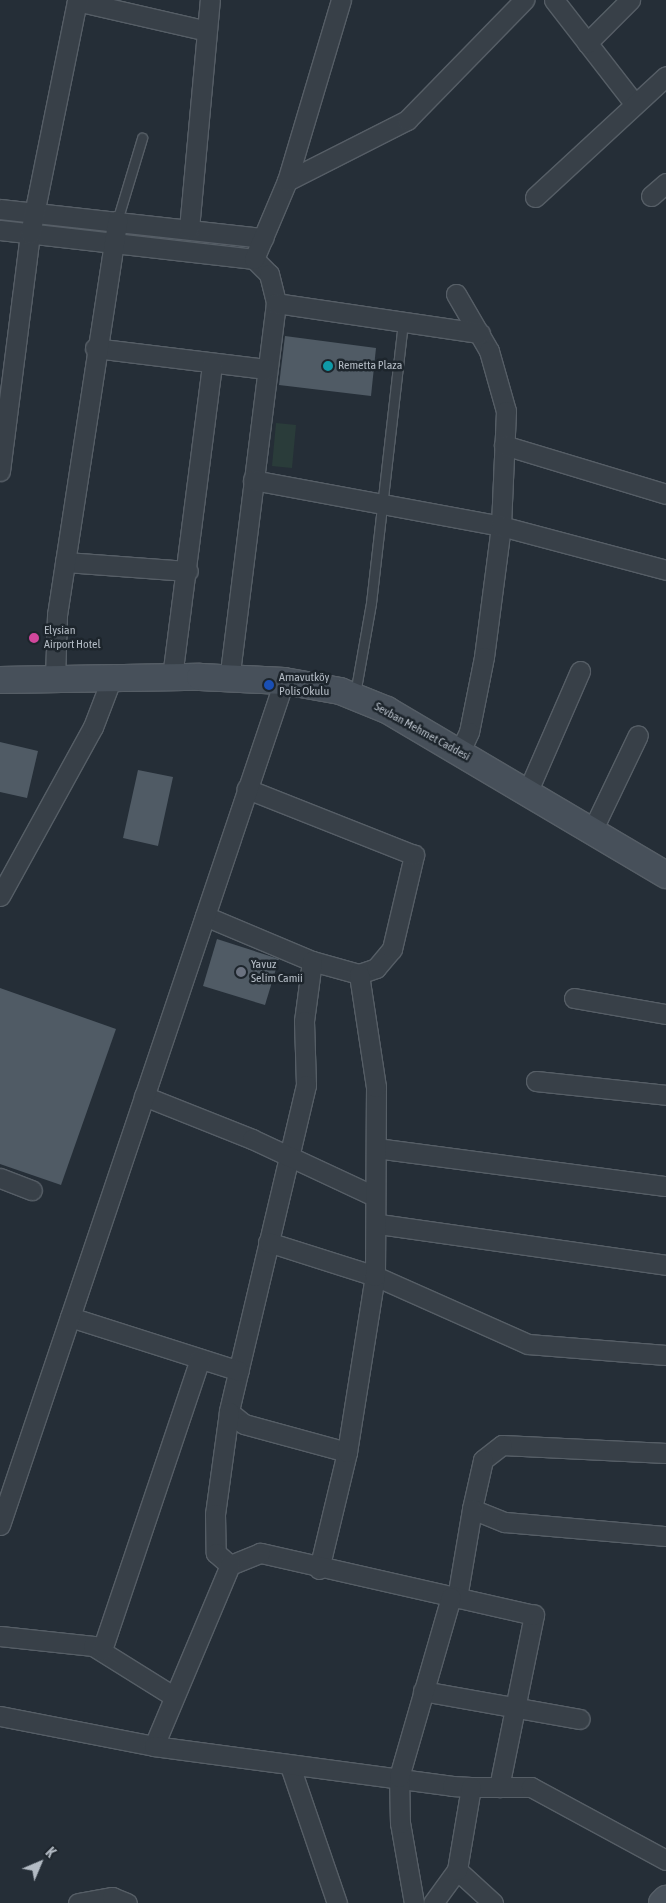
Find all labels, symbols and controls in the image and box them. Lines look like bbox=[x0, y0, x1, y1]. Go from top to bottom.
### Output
place label: Remetta Plaza bbox=[338, 359, 402, 373]
marker: Remetta Plaza bbox=[322, 360, 334, 372]
place label: Elysian Airport Hotel bbox=[44, 624, 101, 652]
marker: Elysian Airport Hotel bbox=[28, 632, 40, 644]
place label: Arnavutköy Polis Okulu bbox=[279, 671, 330, 699]
marker: Arnavutköy Polis Okulu bbox=[263, 679, 275, 691]
street label: Sevban Mehmet Caddesi bbox=[372, 700, 472, 764]
place label: Yavuz Selim Camii bbox=[251, 958, 303, 986]
marker: Yavuz Selim Camii bbox=[235, 966, 247, 978]
north arrow bbox=[15, 1838, 65, 1888]
text: K bbox=[43, 1844, 59, 1860]

